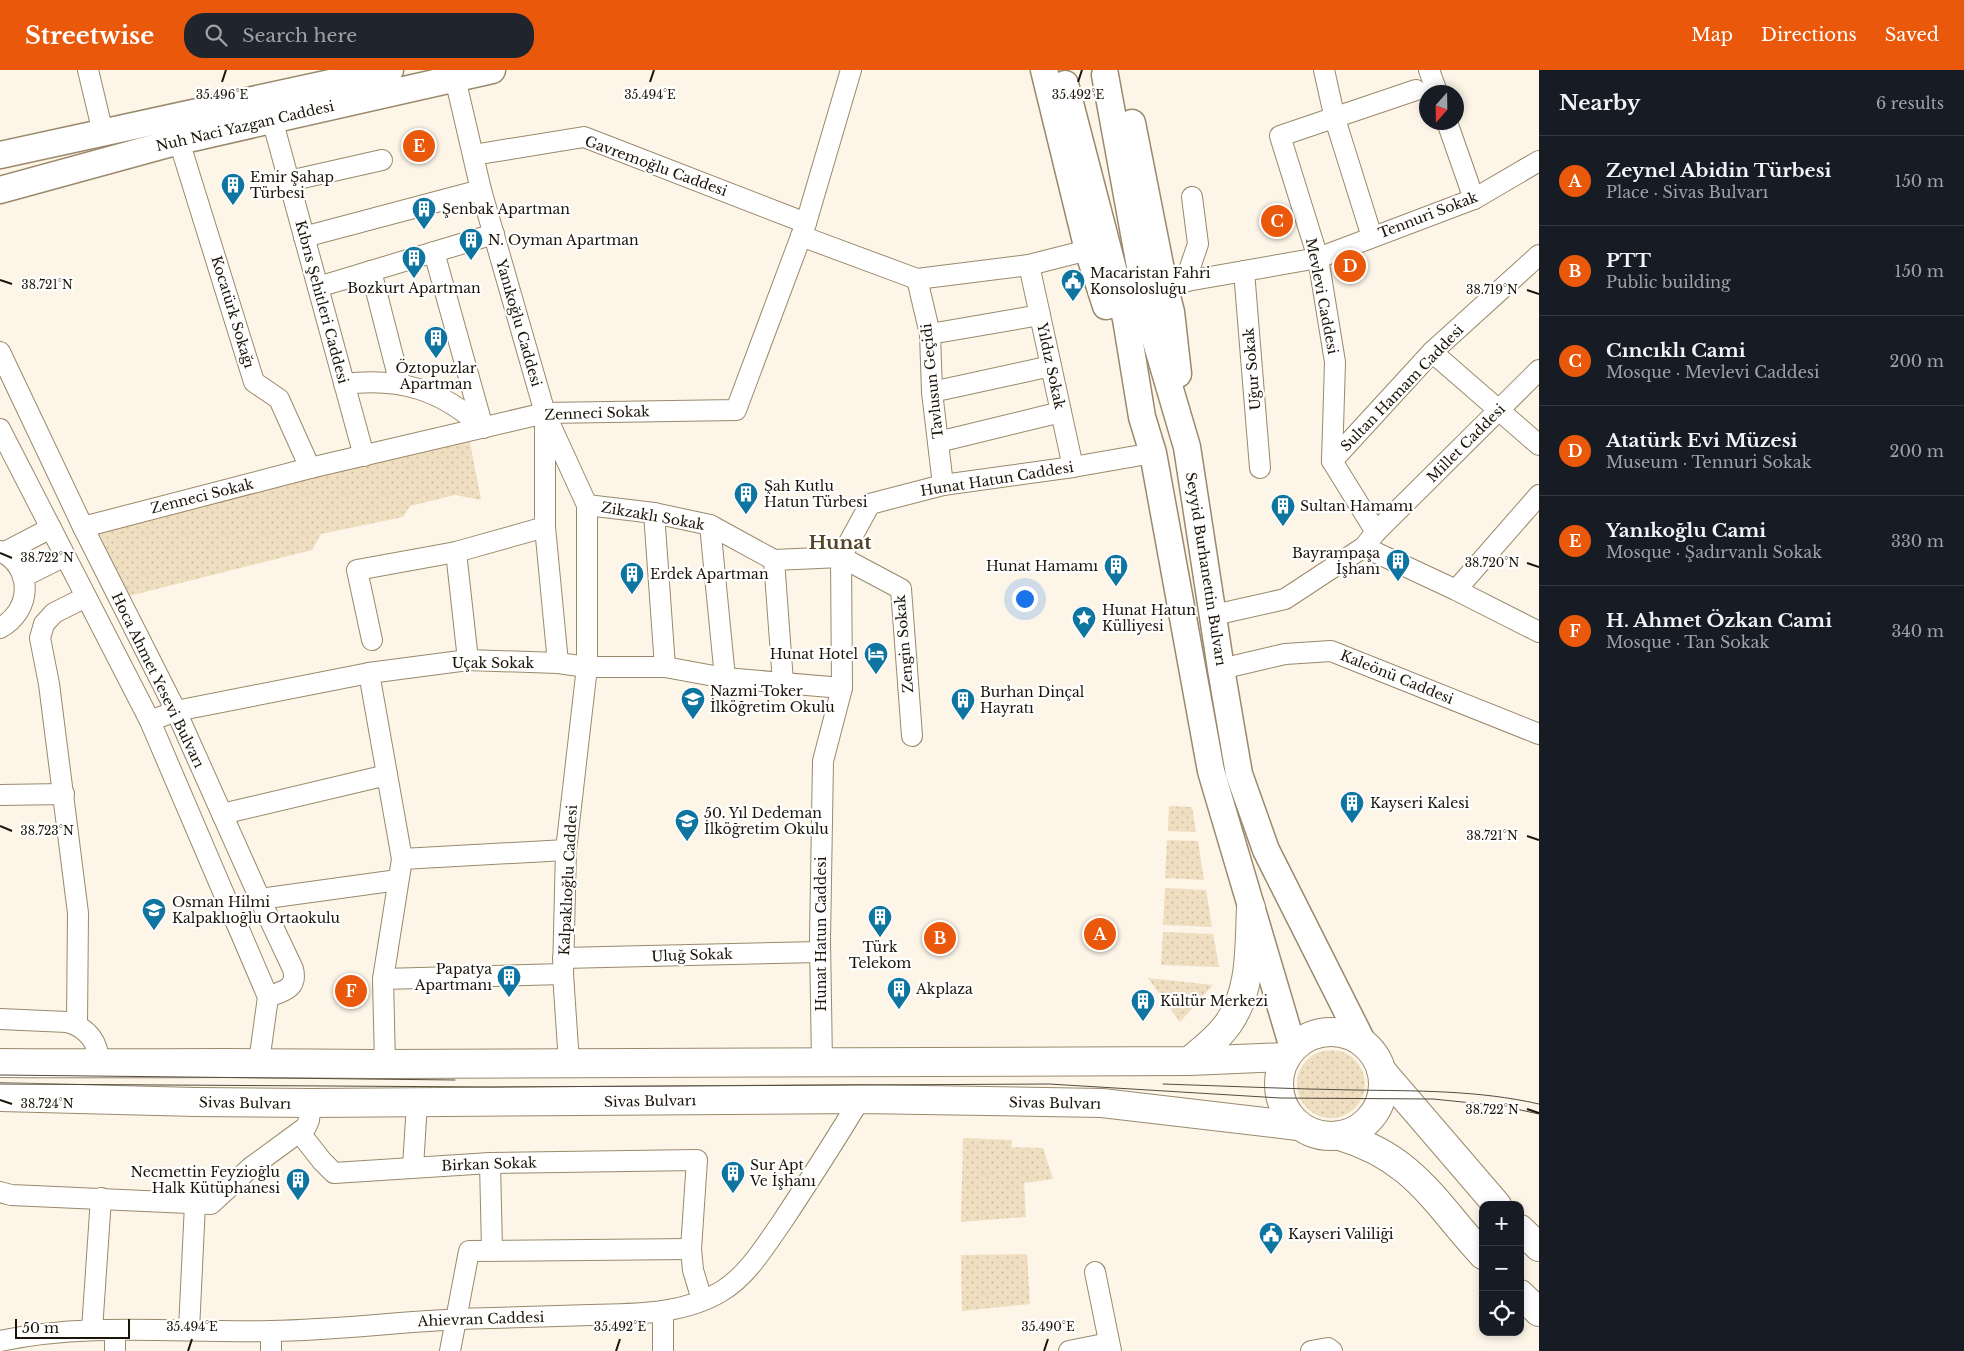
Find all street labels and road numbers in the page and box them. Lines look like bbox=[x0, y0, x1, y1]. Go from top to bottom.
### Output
street label: Nuh Naci Yazgan Caddesi bbox=[154, 97, 336, 155]
street label: Gavremoğlu Caddesi bbox=[582, 132, 730, 200]
street label: Tennuri Sokak bbox=[1376, 188, 1481, 242]
street label: Kıbrıs Şehitleri Caddesi bbox=[292, 218, 353, 386]
street label: Mevlevi Caddesi bbox=[1302, 236, 1342, 356]
street label: Kocatürk Sokağı bbox=[207, 254, 259, 371]
street label: Yanıkoğlu Caddesi bbox=[492, 256, 546, 389]
street label: Yıldız Sokak bbox=[1033, 320, 1069, 411]
street label: Sultan Hamam Caddesi bbox=[1337, 321, 1467, 455]
street label: Tavlusun Geçidi bbox=[917, 322, 947, 439]
street label: Uğur Sokak bbox=[1239, 327, 1265, 411]
street label: Millet Caddesi bbox=[1423, 400, 1509, 486]
street label: Zenneci Sokak bbox=[544, 402, 650, 424]
street label: Hunat Hatun Caddesi bbox=[919, 458, 1075, 500]
street label: Seyyid Burhanettin Bulvarı bbox=[1182, 471, 1230, 667]
street label: Zenneci Sokak bbox=[149, 474, 256, 518]
street label: Zikzaklı Sokak bbox=[600, 498, 707, 534]
street label: Hoca Ahmet Yesevi Bulvarı bbox=[108, 589, 209, 771]
street label: Zengin Sokak bbox=[891, 594, 917, 694]
street label: Kaleönü Caddesi bbox=[1338, 646, 1456, 708]
street label: Uçak Sokak bbox=[452, 654, 535, 672]
street label: Kalpaklıoğlu Caddesi bbox=[555, 804, 581, 956]
street label: Hunat Hatun Caddesi bbox=[812, 856, 830, 1011]
street label: Uluğ Sokak bbox=[651, 945, 733, 965]
street label: Sivas Bulvarı bbox=[604, 1091, 697, 1111]
street label: Sivas Bulvarı bbox=[199, 1093, 292, 1113]
street label: Sivas Bulvarı bbox=[1009, 1093, 1102, 1113]
street label: Birkan Sokak bbox=[441, 1153, 537, 1175]
street label: Ahievran Caddesi bbox=[416, 1308, 545, 1330]

